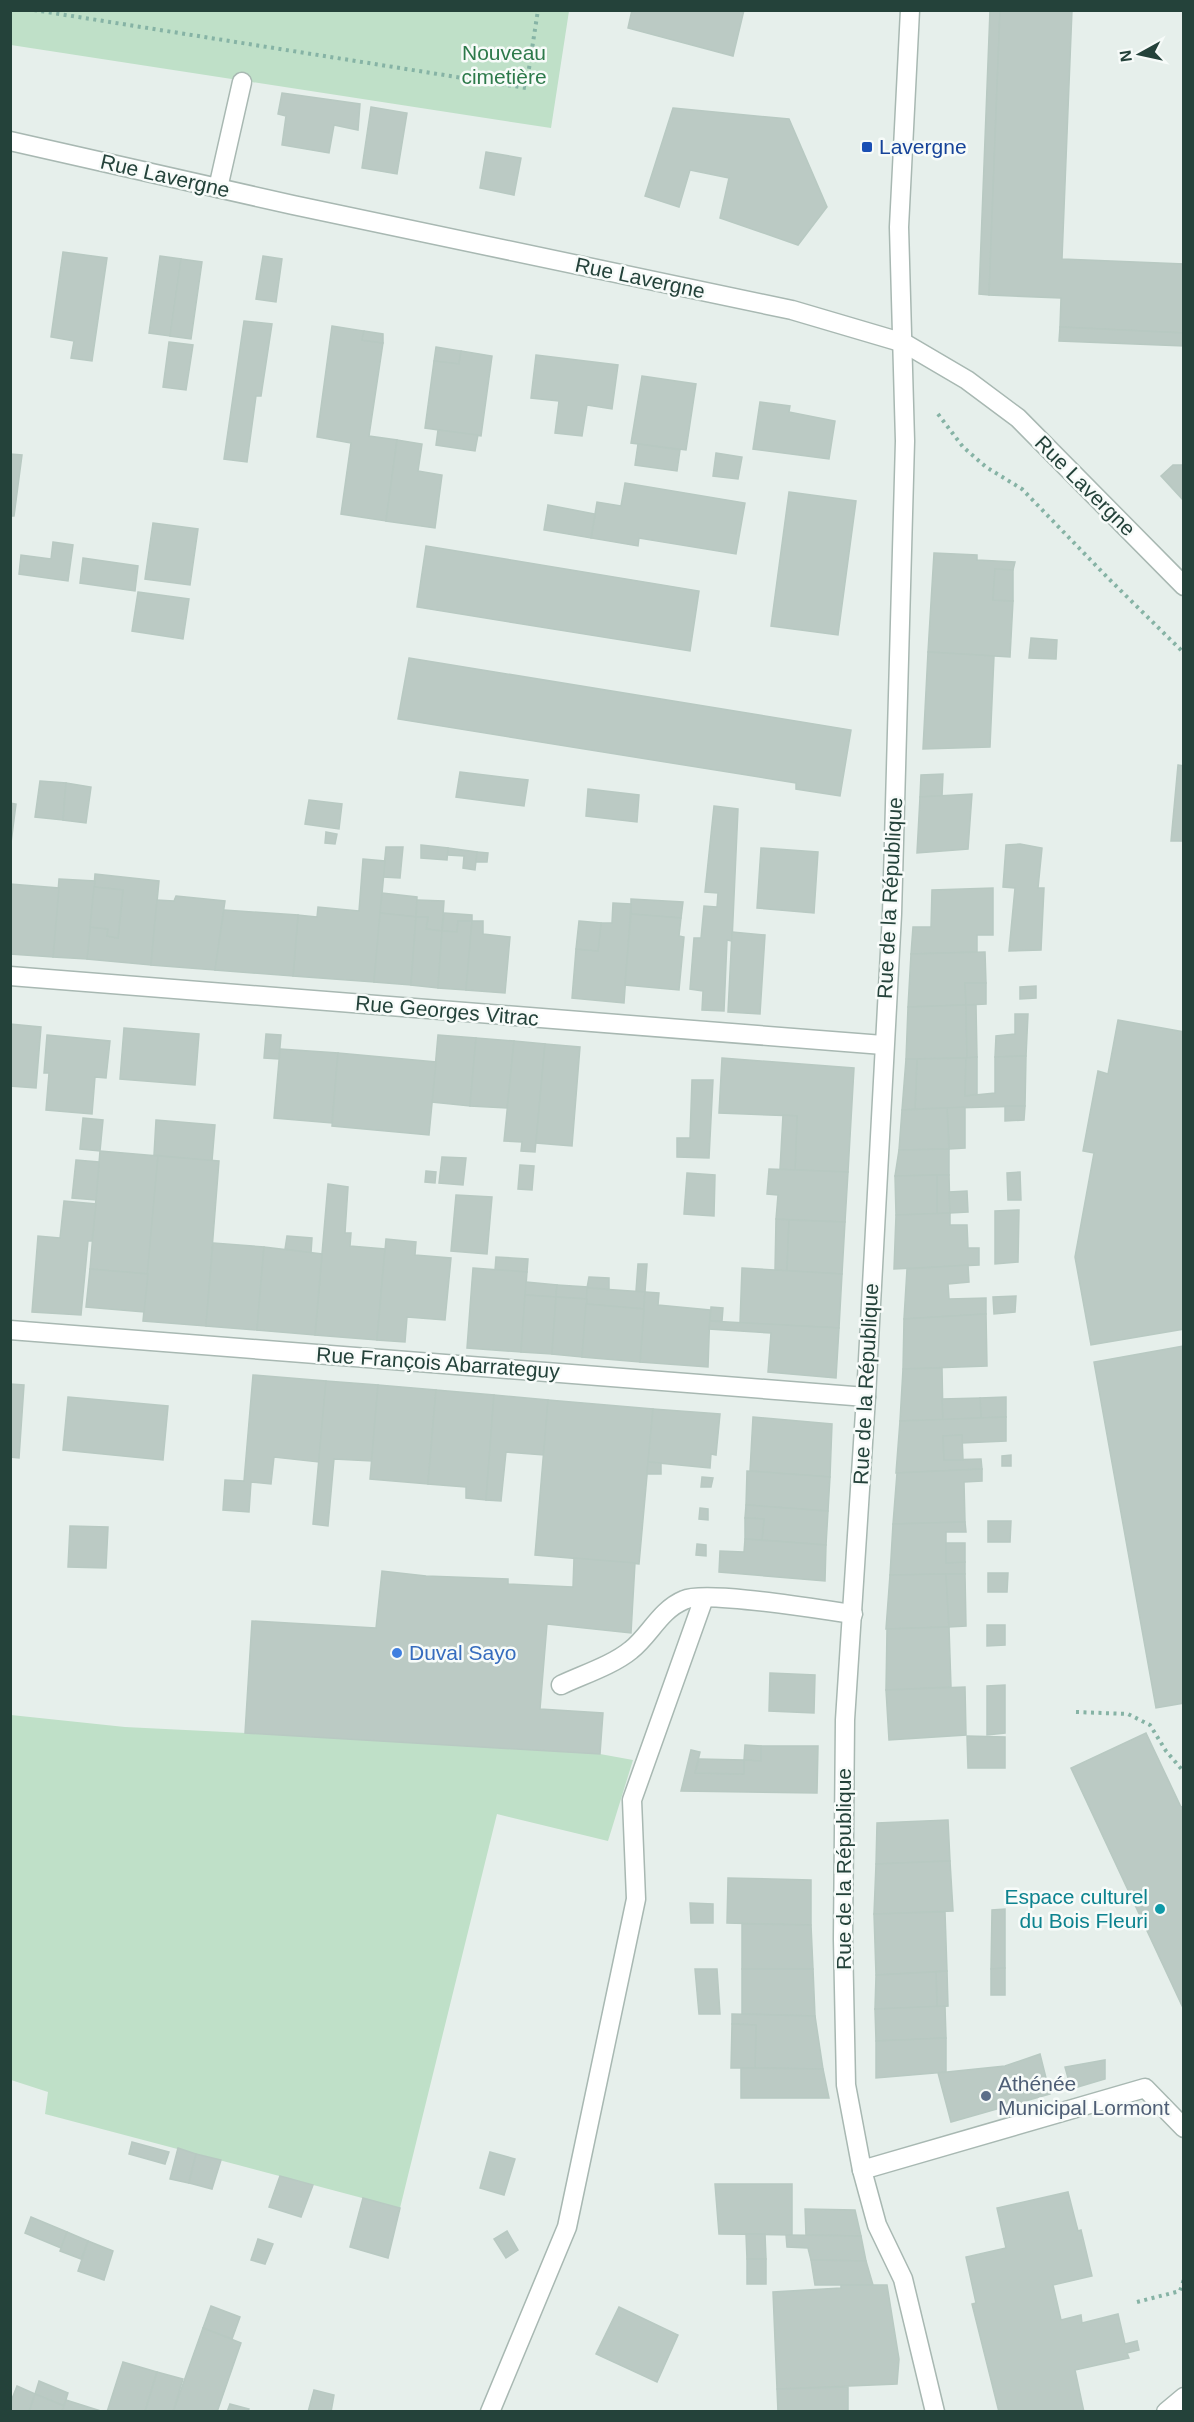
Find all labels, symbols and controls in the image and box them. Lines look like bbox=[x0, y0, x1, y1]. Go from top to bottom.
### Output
north arrow bbox=[1110, 24, 1170, 84]
park label: Nouveau cimetière bbox=[461, 41, 547, 88]
text: N bbox=[1116, 49, 1135, 63]
place label: Lavergne bbox=[879, 135, 967, 158]
marker: Lavergne bbox=[860, 140, 874, 154]
street label: Rue Lavergne bbox=[98, 149, 232, 202]
street label: Rue Lavergne bbox=[573, 253, 707, 302]
street label: Rue Lavergne bbox=[1031, 431, 1140, 540]
street label: Rue de la République bbox=[873, 797, 906, 999]
street label: Rue Georges Vitrac bbox=[354, 991, 540, 1030]
street label: Rue de la République bbox=[849, 1283, 882, 1485]
street label: Rue François Abarrateguy bbox=[316, 1343, 561, 1383]
place label: Duval Sayo bbox=[409, 1641, 516, 1664]
marker: Duval Sayo bbox=[390, 1646, 404, 1660]
street label: Rue de la République bbox=[832, 1768, 855, 1970]
place label: Espace culturel du Bois Fleuri bbox=[1004, 1885, 1148, 1932]
marker: Espace culturel du Bois Fleuri bbox=[1153, 1902, 1167, 1916]
place label: Athénée Municipal Lormont bbox=[998, 2072, 1170, 2119]
marker: Athénée Municipal Lormont bbox=[979, 2089, 993, 2103]

